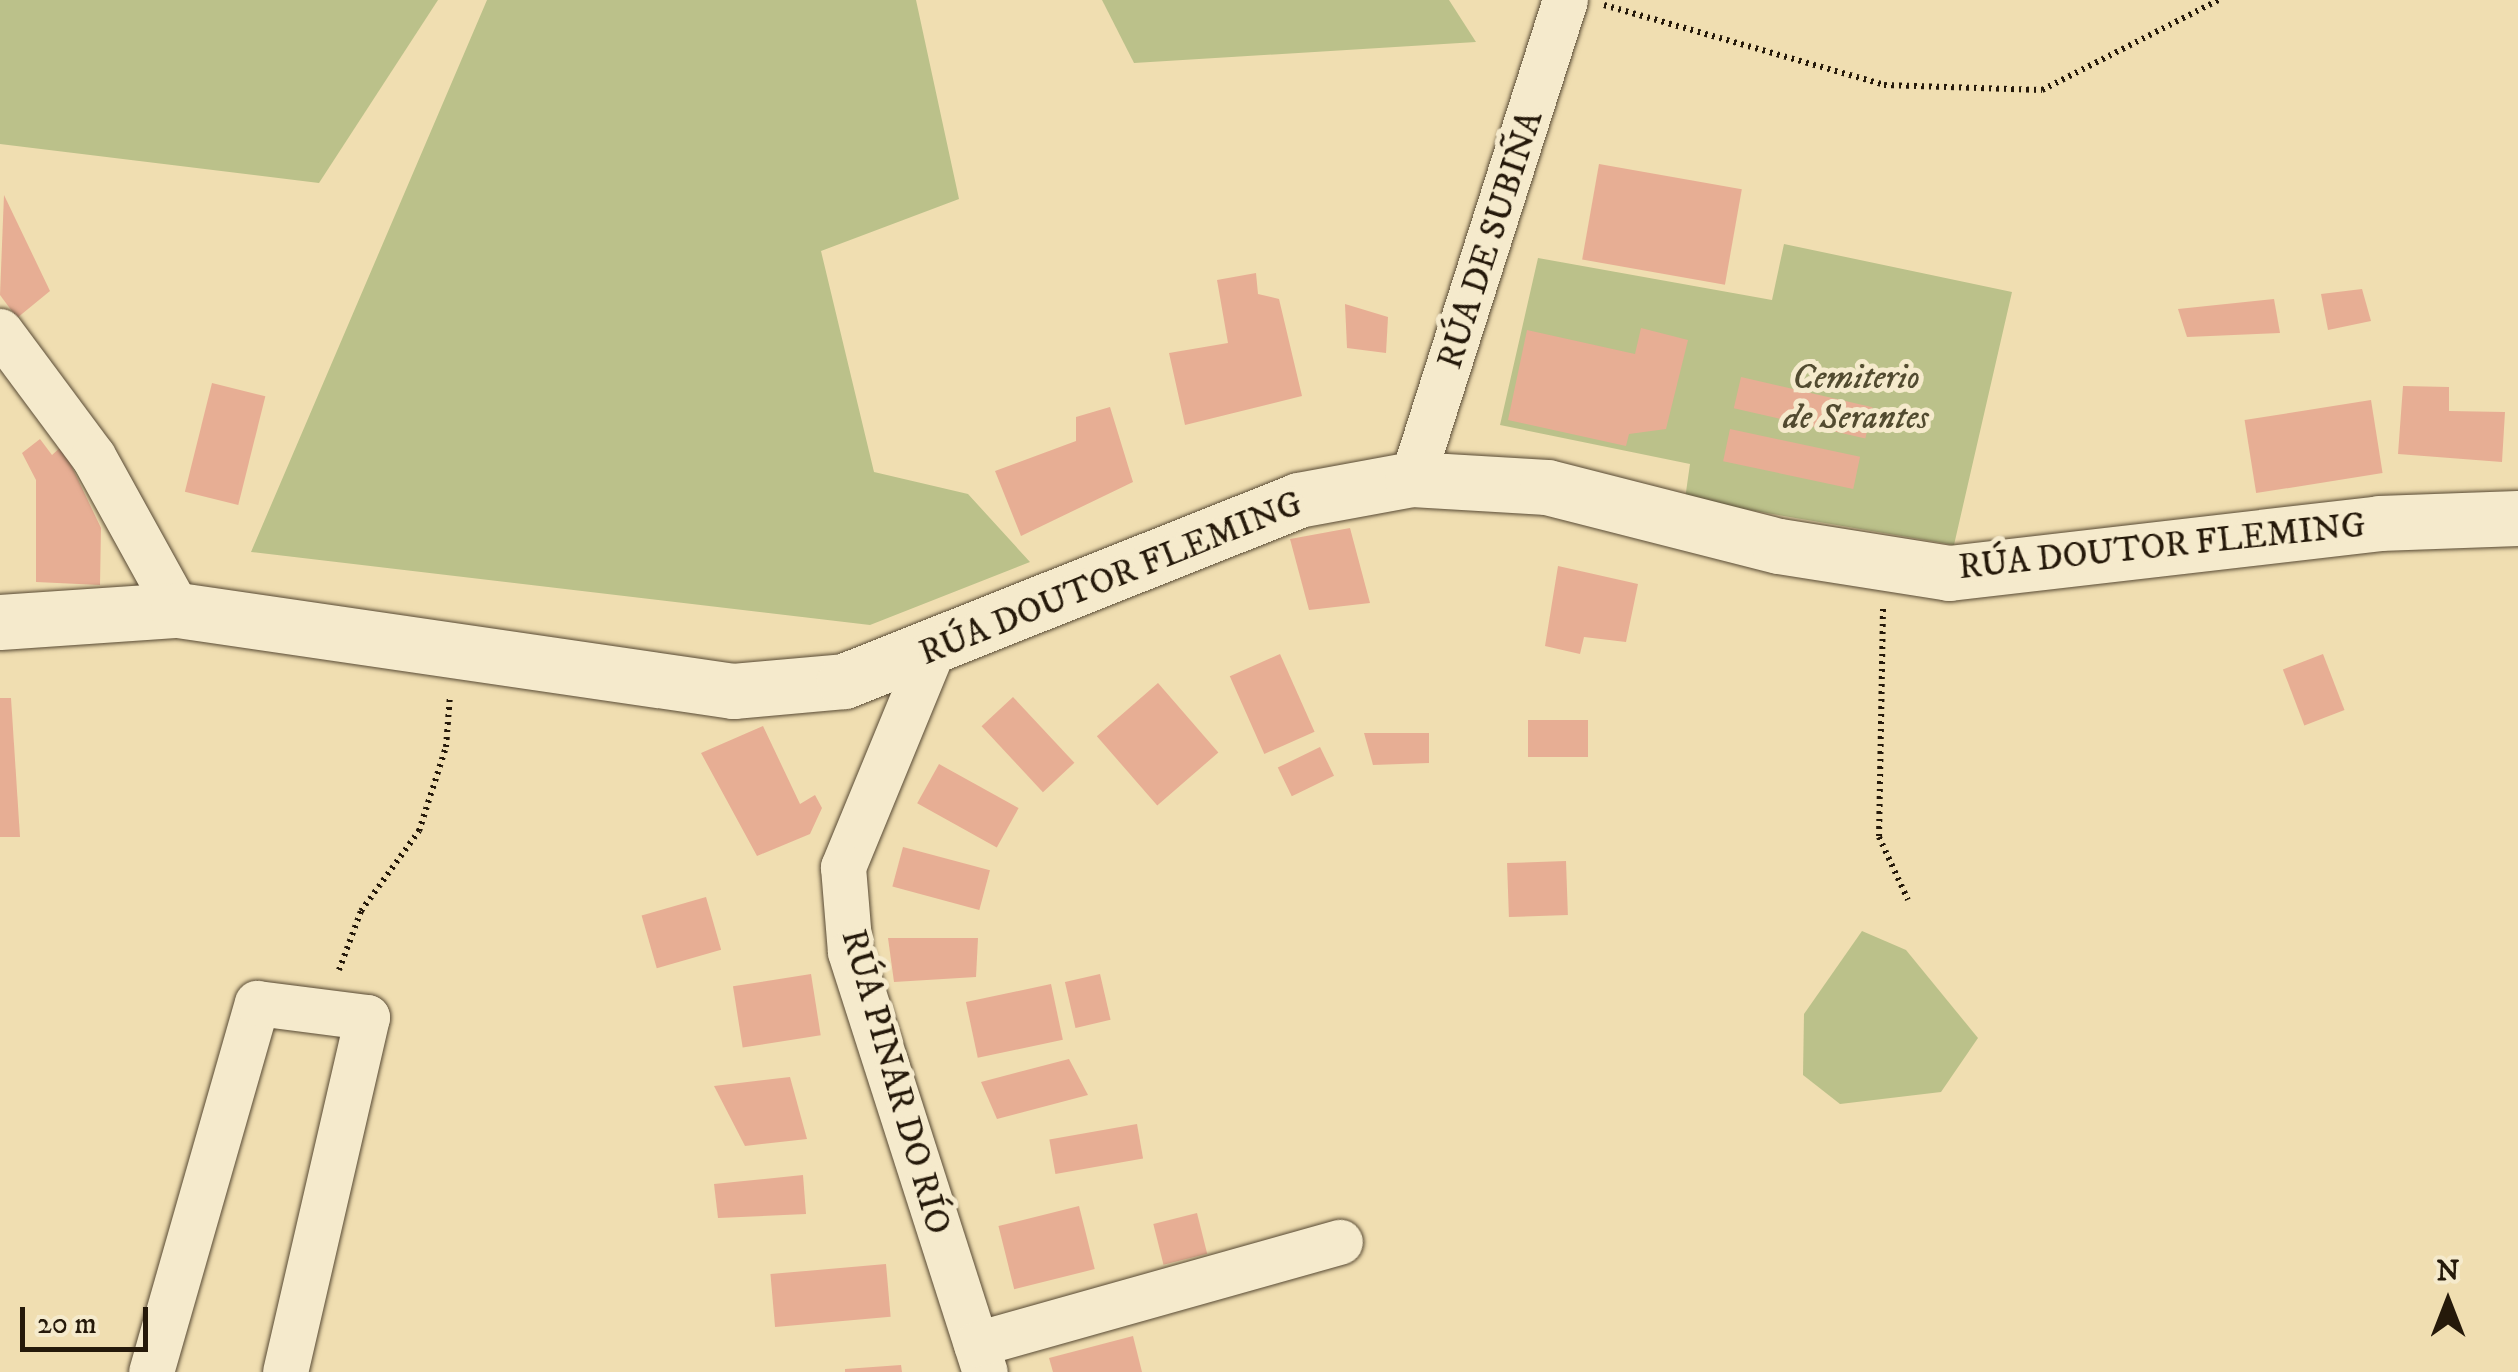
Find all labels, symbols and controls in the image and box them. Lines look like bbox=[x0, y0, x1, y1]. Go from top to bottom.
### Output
street label: RÚA DE SUBIÑA bbox=[1429, 106, 1553, 374]
park label: Cemiterio de Serantes bbox=[1783, 357, 1929, 439]
street label: RÚA DOUTOR FLEMING bbox=[914, 483, 1308, 675]
street label: RÚA DOUTOR FLEMING bbox=[1956, 505, 2368, 589]
street label: RÚA PINAR DO RÍO bbox=[831, 925, 959, 1239]
north arrow bbox=[2398, 1252, 2498, 1352]
text: N bbox=[2437, 1254, 2459, 1289]
scale bar bbox=[25, 1287, 152, 1349]
text: 20 m bbox=[37, 1306, 97, 1343]

